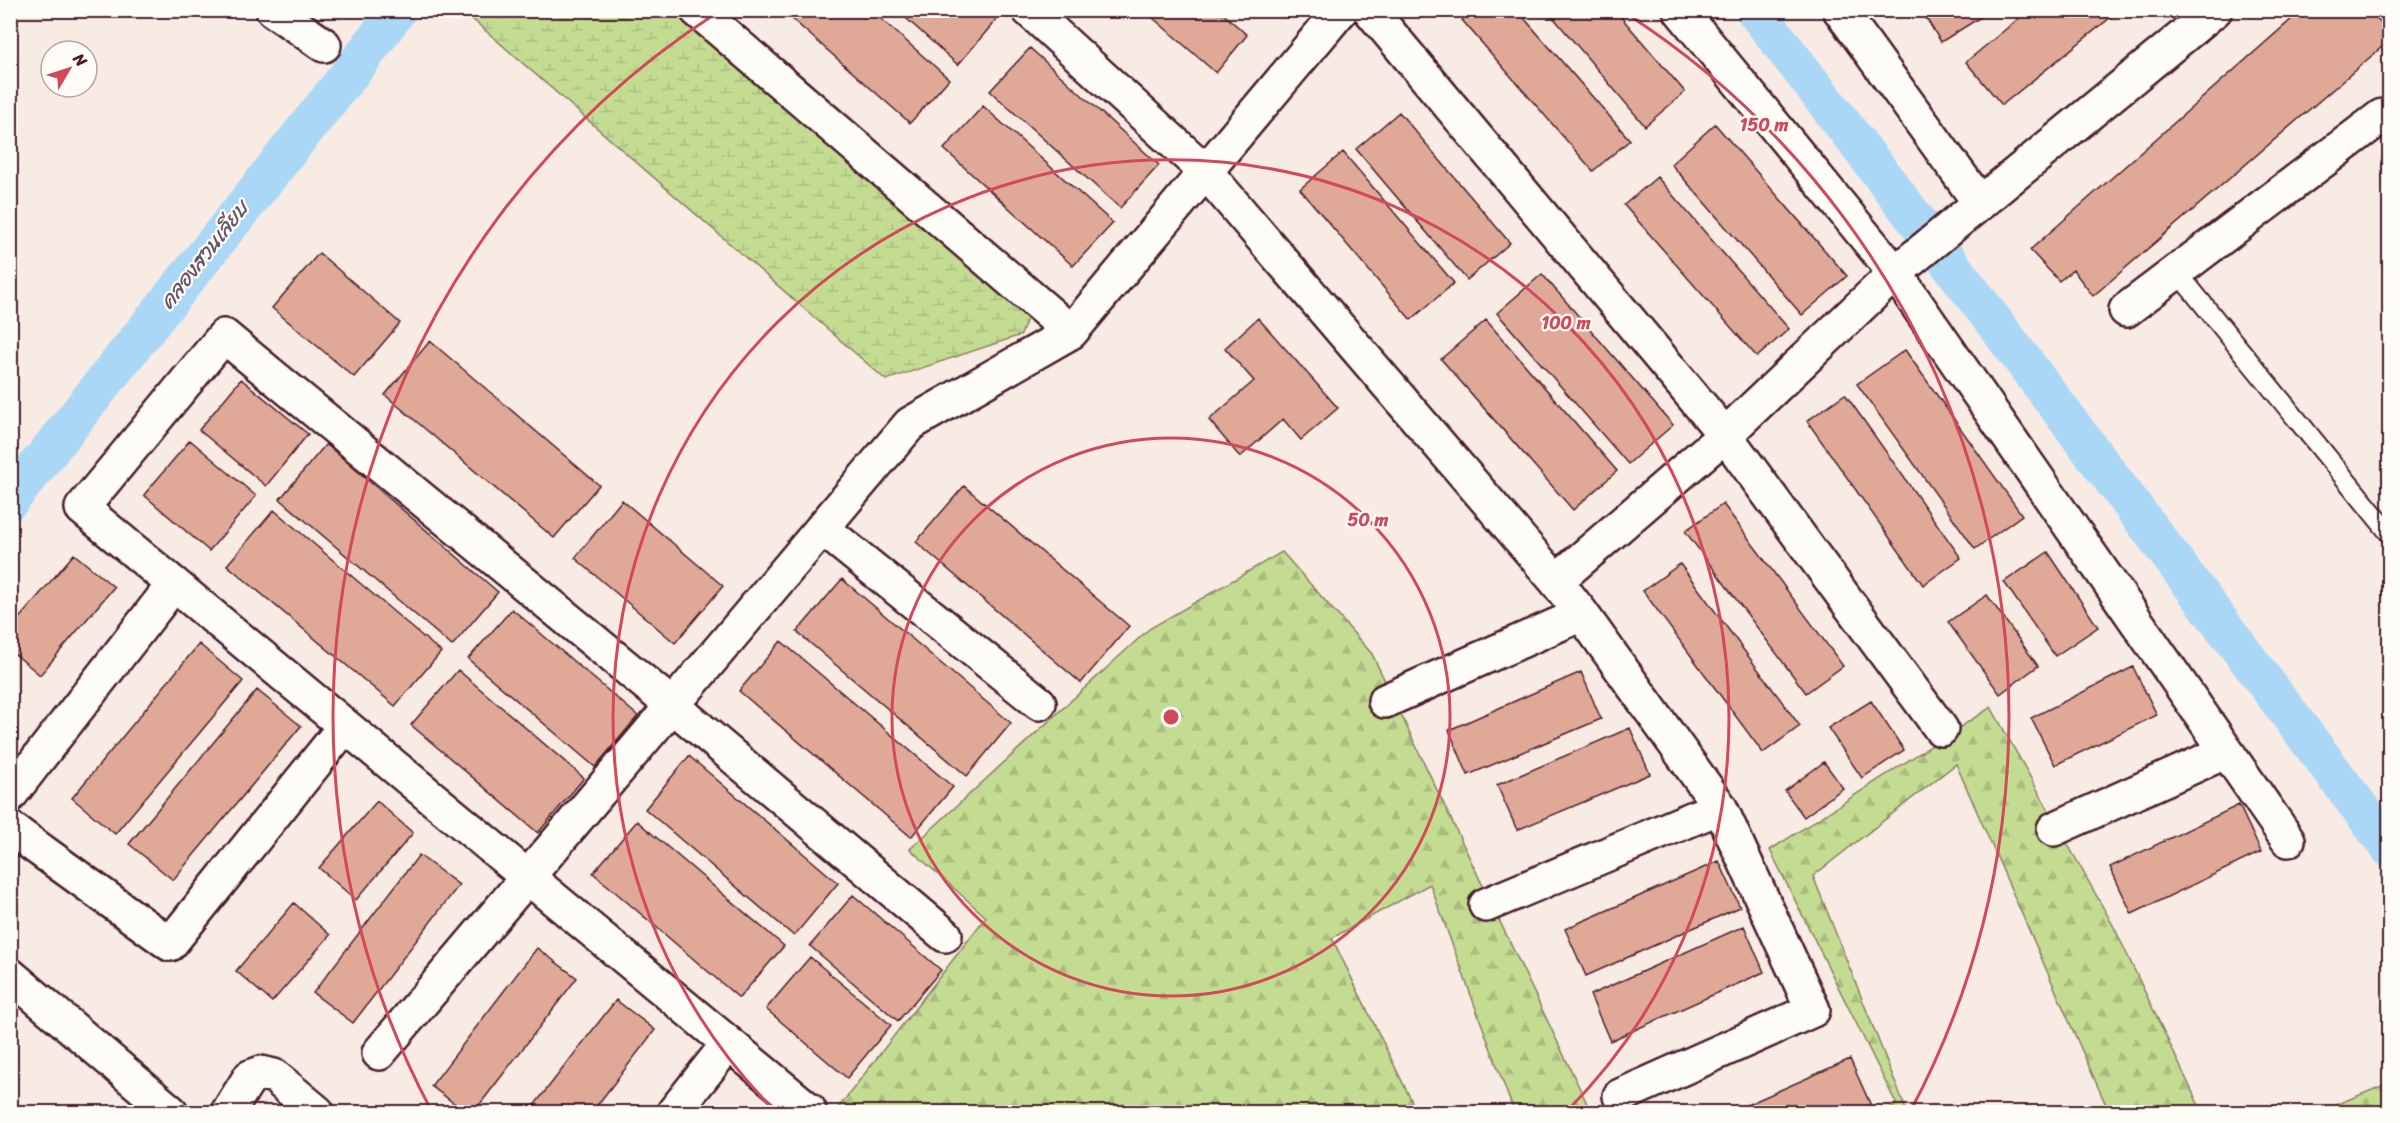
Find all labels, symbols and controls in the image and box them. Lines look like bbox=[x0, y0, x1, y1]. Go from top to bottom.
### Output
north arrow bbox=[39, 39, 99, 99]
text: N bbox=[65, 46, 96, 74]
text: 150 m bbox=[1740, 109, 1788, 141]
water label: คลองสวนเลียบ bbox=[149, 190, 261, 318]
text: 100 m bbox=[1542, 307, 1591, 339]
text: 50 m bbox=[1348, 504, 1389, 536]
centre of rings bbox=[1161, 707, 1181, 727]

